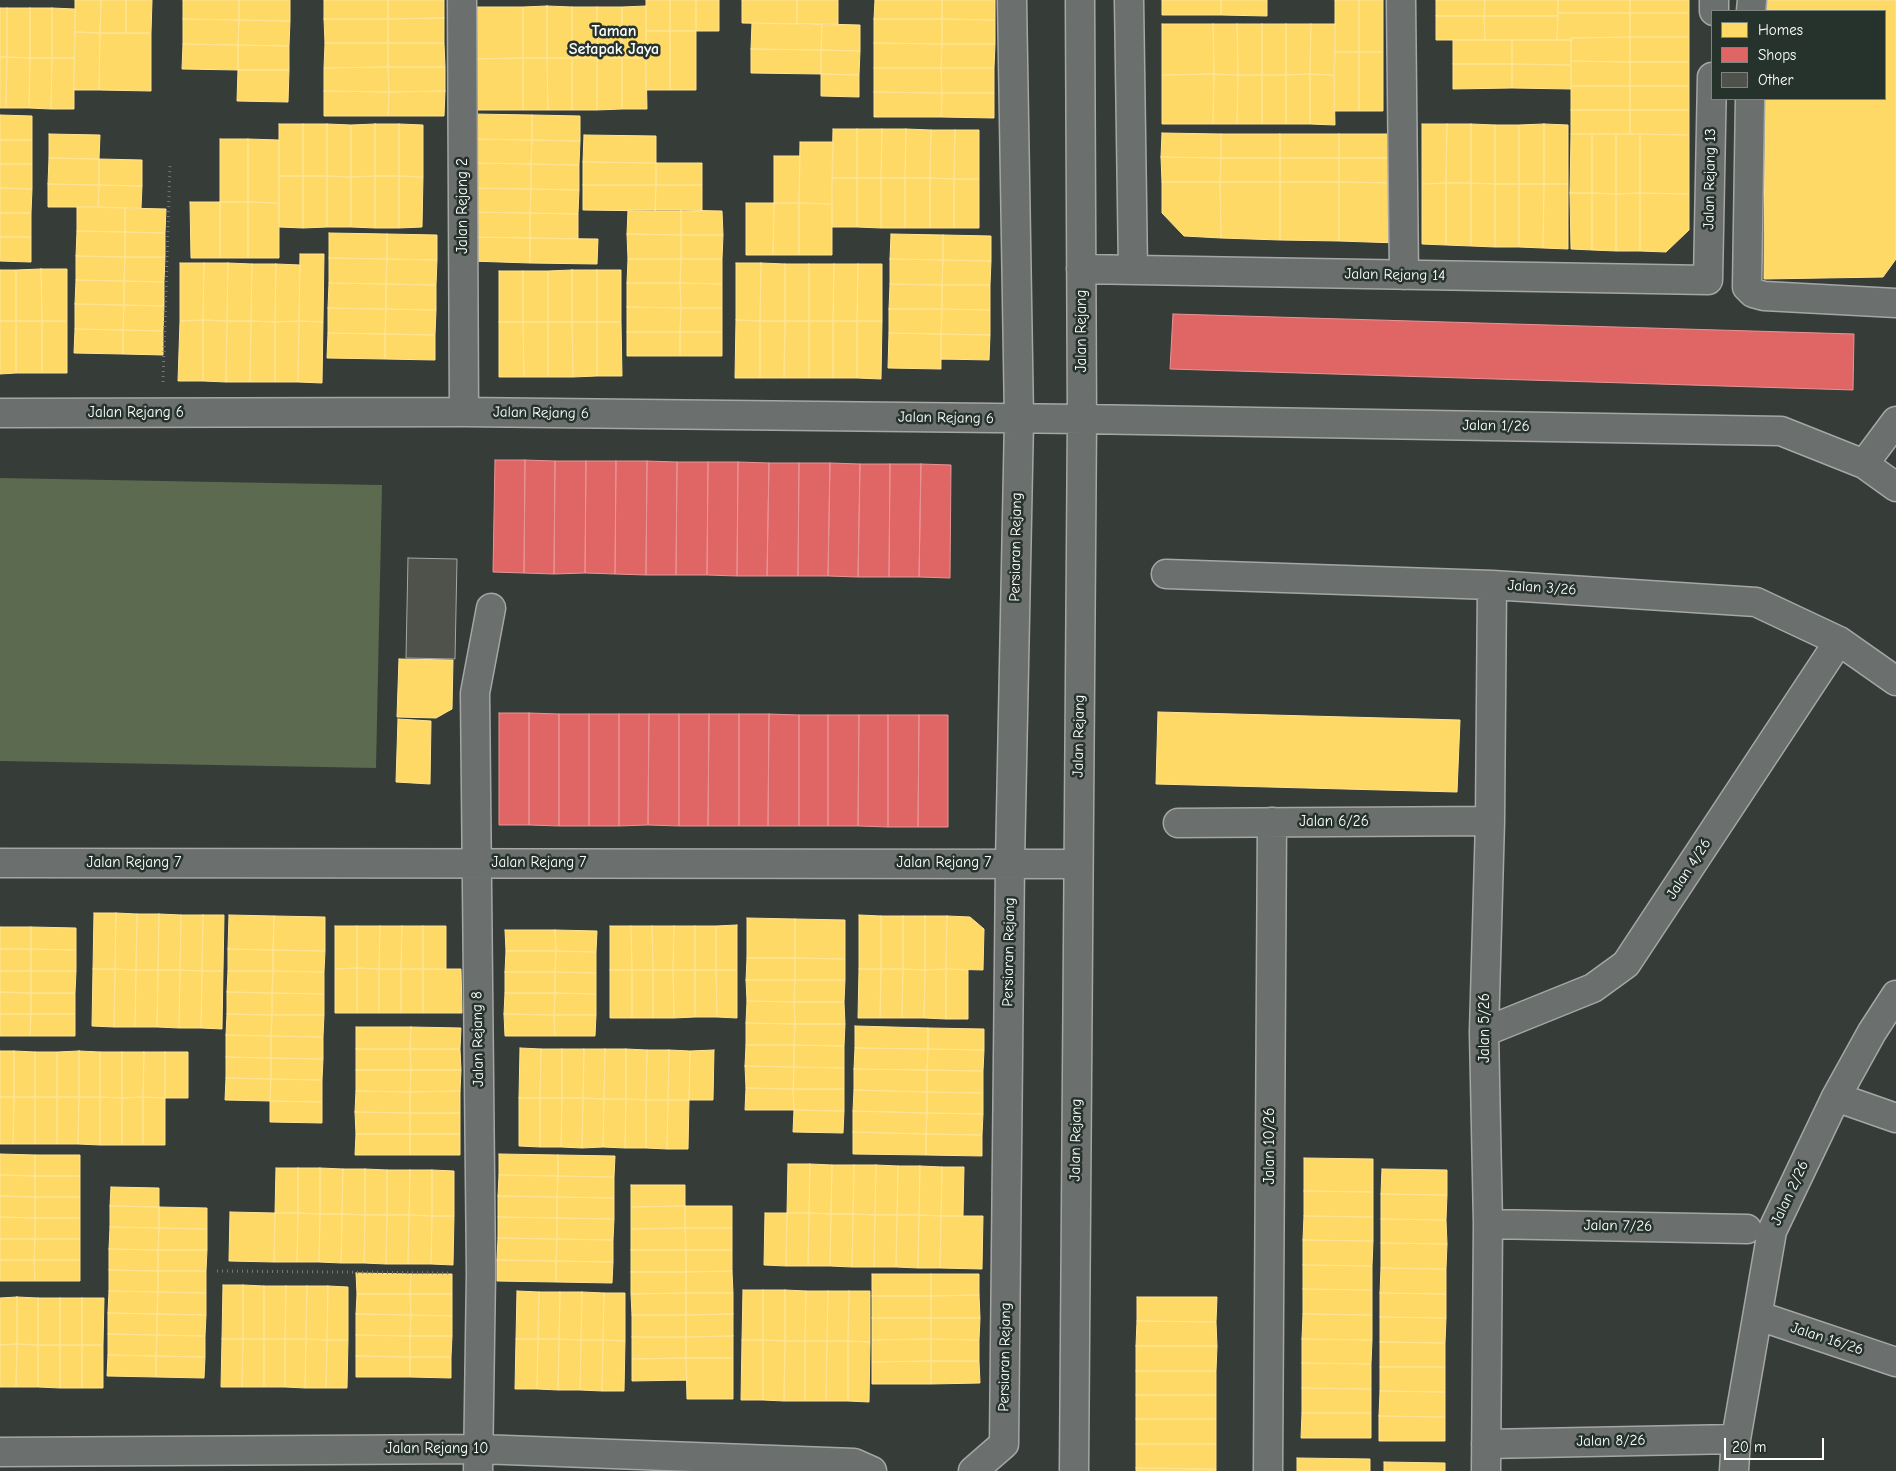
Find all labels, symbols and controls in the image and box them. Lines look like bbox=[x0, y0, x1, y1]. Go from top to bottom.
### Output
legend bbox=[1711, 10, 1886, 100]
district label: Taman Setapak Jaya bbox=[569, 21, 659, 59]
text: Homes bbox=[1758, 21, 1803, 39]
text: Shops bbox=[1758, 46, 1796, 64]
text: Other bbox=[1758, 71, 1793, 89]
street label: Jalan Rejang 13 bbox=[1700, 128, 1720, 230]
street label: Jalan Rejang 2 bbox=[454, 158, 472, 254]
street label: Jalan Rejang 14 bbox=[1344, 265, 1446, 285]
street label: Jalan Rejang bbox=[1073, 290, 1091, 372]
street label: Jalan Rejang 6 bbox=[493, 403, 589, 423]
street label: Jalan Rejang 6 bbox=[88, 404, 184, 422]
street label: Jalan Rejang 6 bbox=[898, 408, 994, 428]
street label: Jalan 1/26 bbox=[1462, 416, 1530, 436]
street label: Persiaran Rejang bbox=[1006, 492, 1026, 602]
street label: Jalan 3/26 bbox=[1507, 577, 1577, 599]
street label: Jalan Rejang bbox=[1069, 694, 1089, 778]
street label: Jalan 6/26 bbox=[1299, 813, 1369, 831]
street label: Jalan 4/26 bbox=[1663, 835, 1715, 903]
street label: Jalan Rejang 7 bbox=[87, 854, 181, 872]
street label: Jalan Rejang 7 bbox=[492, 854, 586, 872]
street label: Jalan Rejang 7 bbox=[897, 854, 991, 872]
street label: Persiaran Rejang bbox=[999, 897, 1019, 1007]
street label: Jalan Rejang 8 bbox=[468, 991, 488, 1087]
street label: Jalan 5/26 bbox=[1476, 993, 1494, 1063]
street label: Jalan Rejang bbox=[1066, 1098, 1086, 1182]
street label: Jalan 10/26 bbox=[1261, 1108, 1279, 1184]
street label: Jalan 2/26 bbox=[1767, 1158, 1813, 1228]
street label: Jalan 7/26 bbox=[1584, 1216, 1652, 1236]
street label: Persiaran Rejang bbox=[995, 1302, 1015, 1412]
street label: Jalan 16/26 bbox=[1788, 1319, 1866, 1359]
scale bar bbox=[1726, 1428, 1826, 1460]
street label: Jalan 8/26 bbox=[1576, 1431, 1646, 1451]
text: 20 m bbox=[1732, 1438, 1766, 1456]
street label: Jalan Rejang 10 bbox=[386, 1440, 488, 1458]

